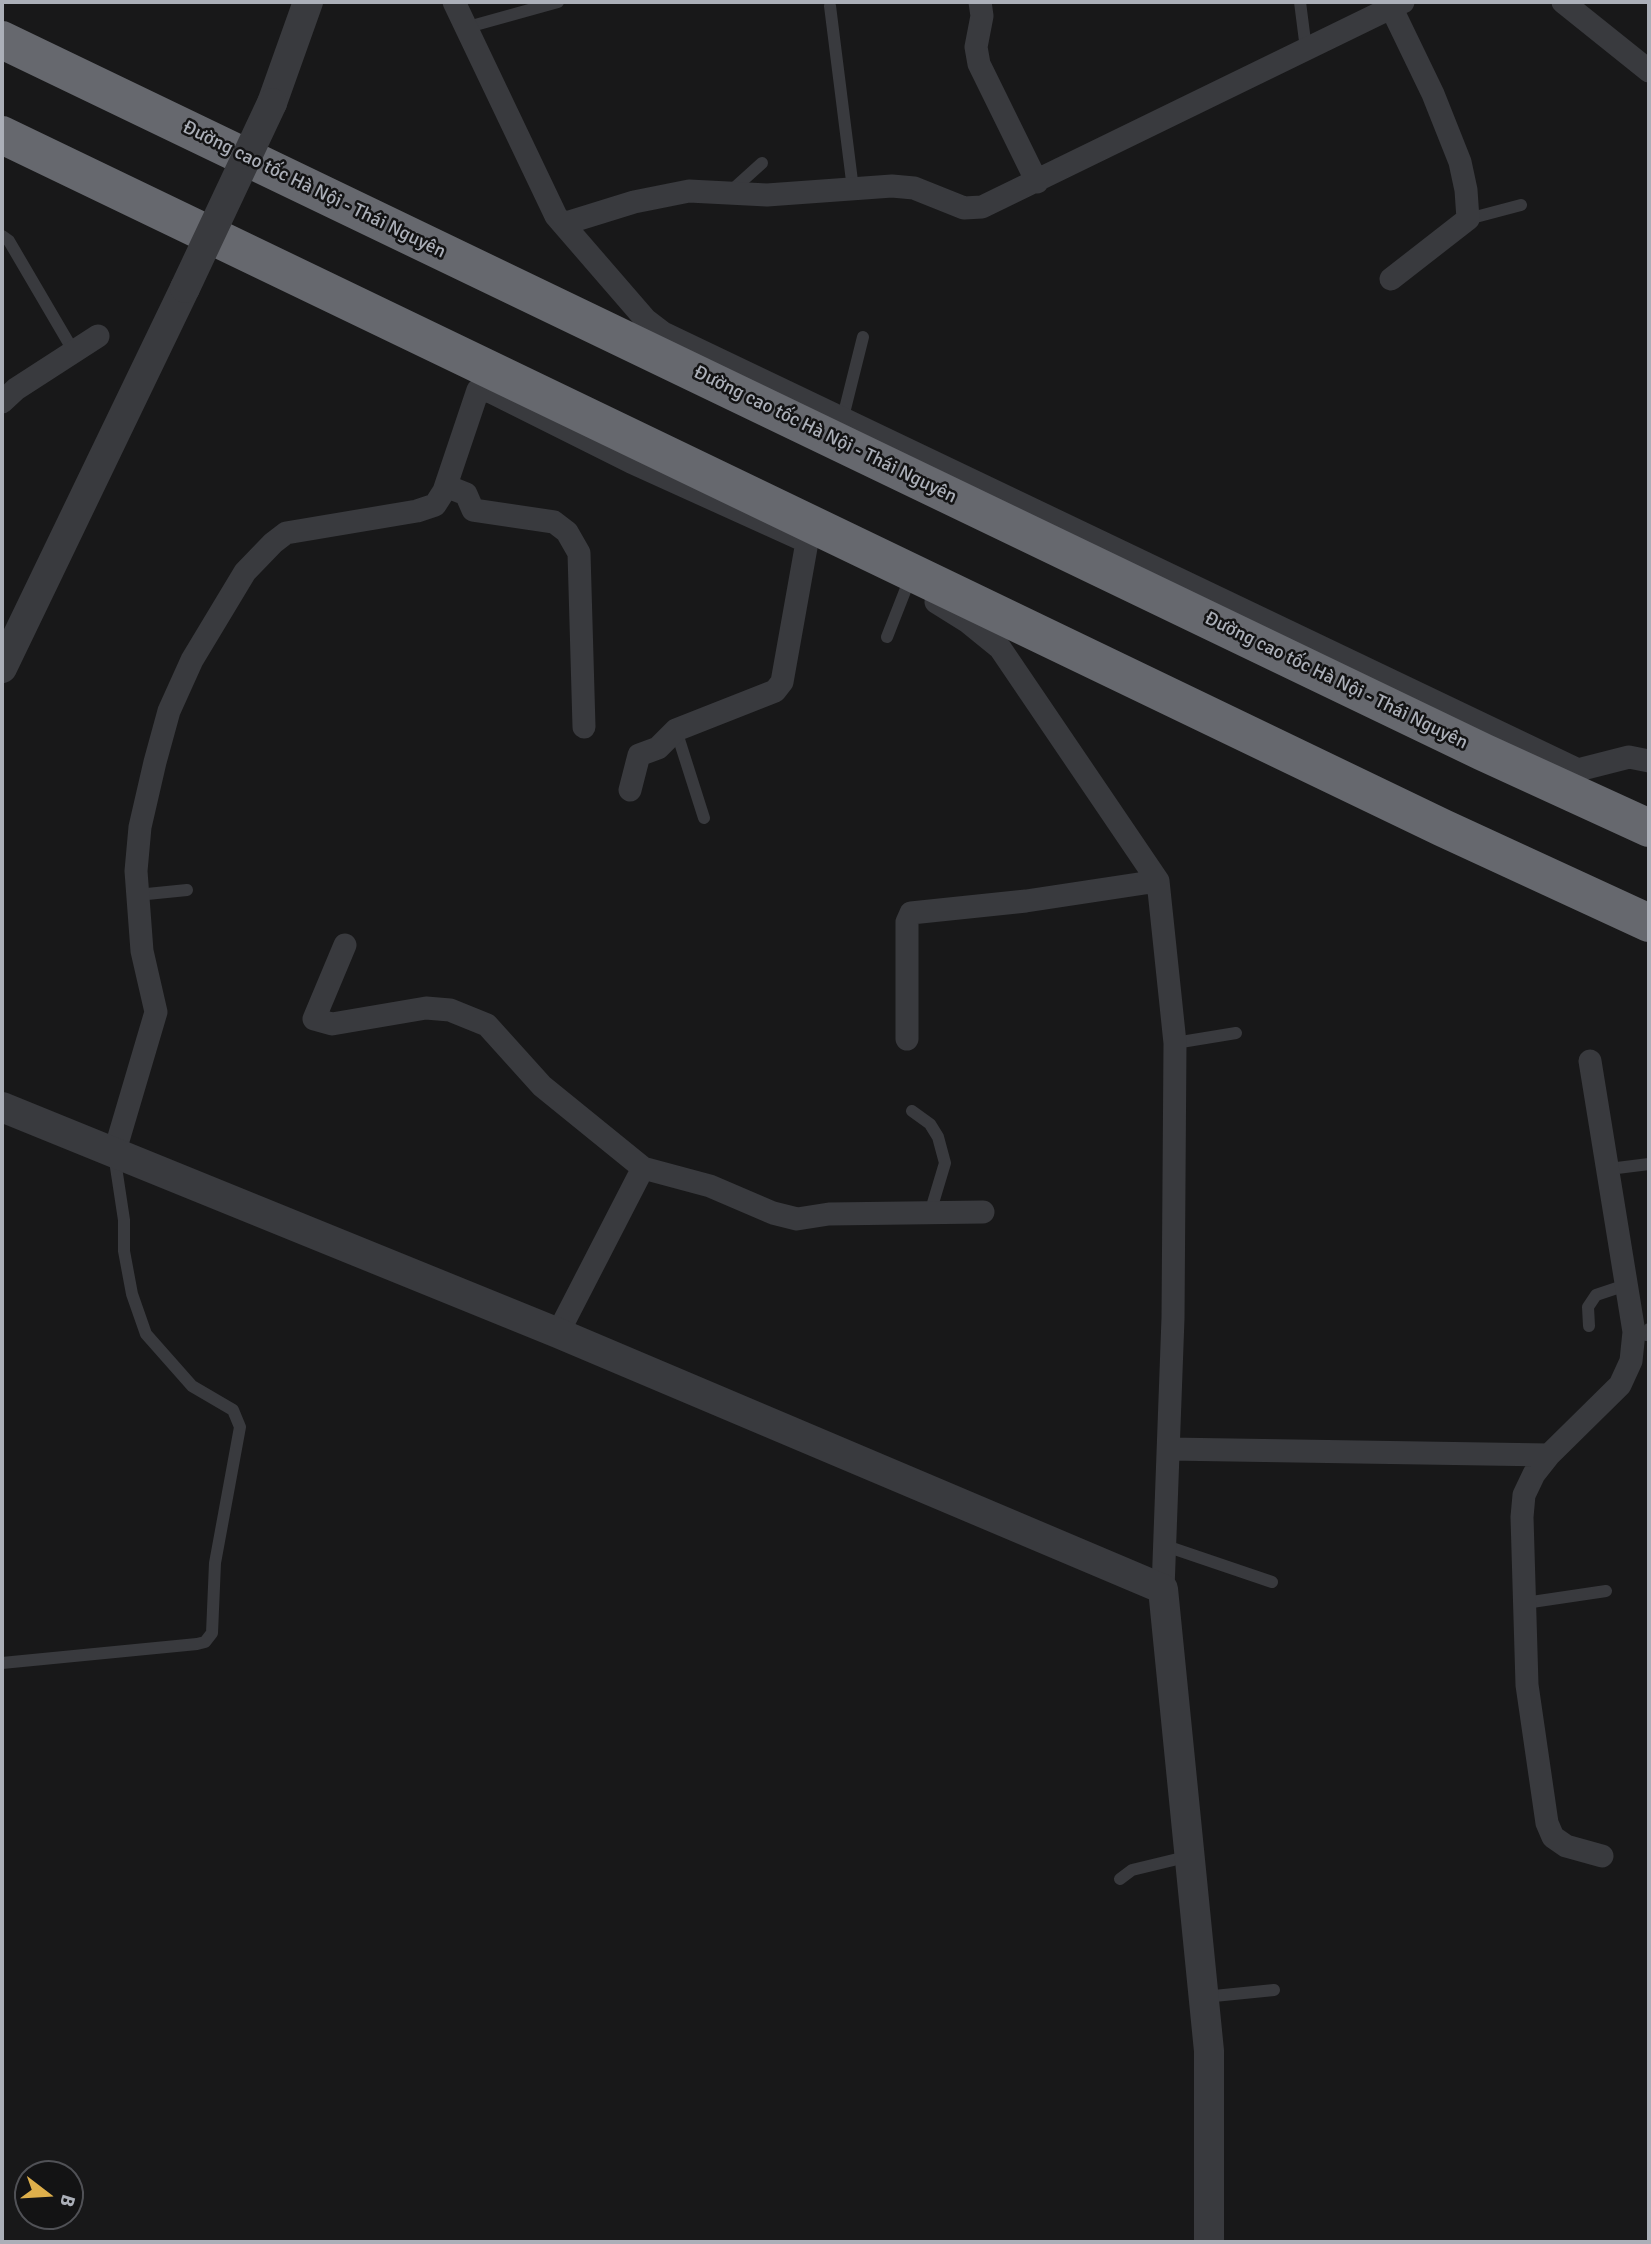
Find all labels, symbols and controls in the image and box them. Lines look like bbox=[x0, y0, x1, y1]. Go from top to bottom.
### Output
street label: Đường cao tốc Hà Nội - Thái Nguyên bbox=[179, 116, 449, 264]
street label: Đường cao tốc Hà Nội - Thái Nguyên bbox=[690, 361, 960, 509]
street label: Đường cao tốc Hà Nội - Thái Nguyên bbox=[1201, 607, 1471, 755]
north arrow bbox=[14, 2160, 84, 2230]
text: B bbox=[54, 2191, 80, 2210]

